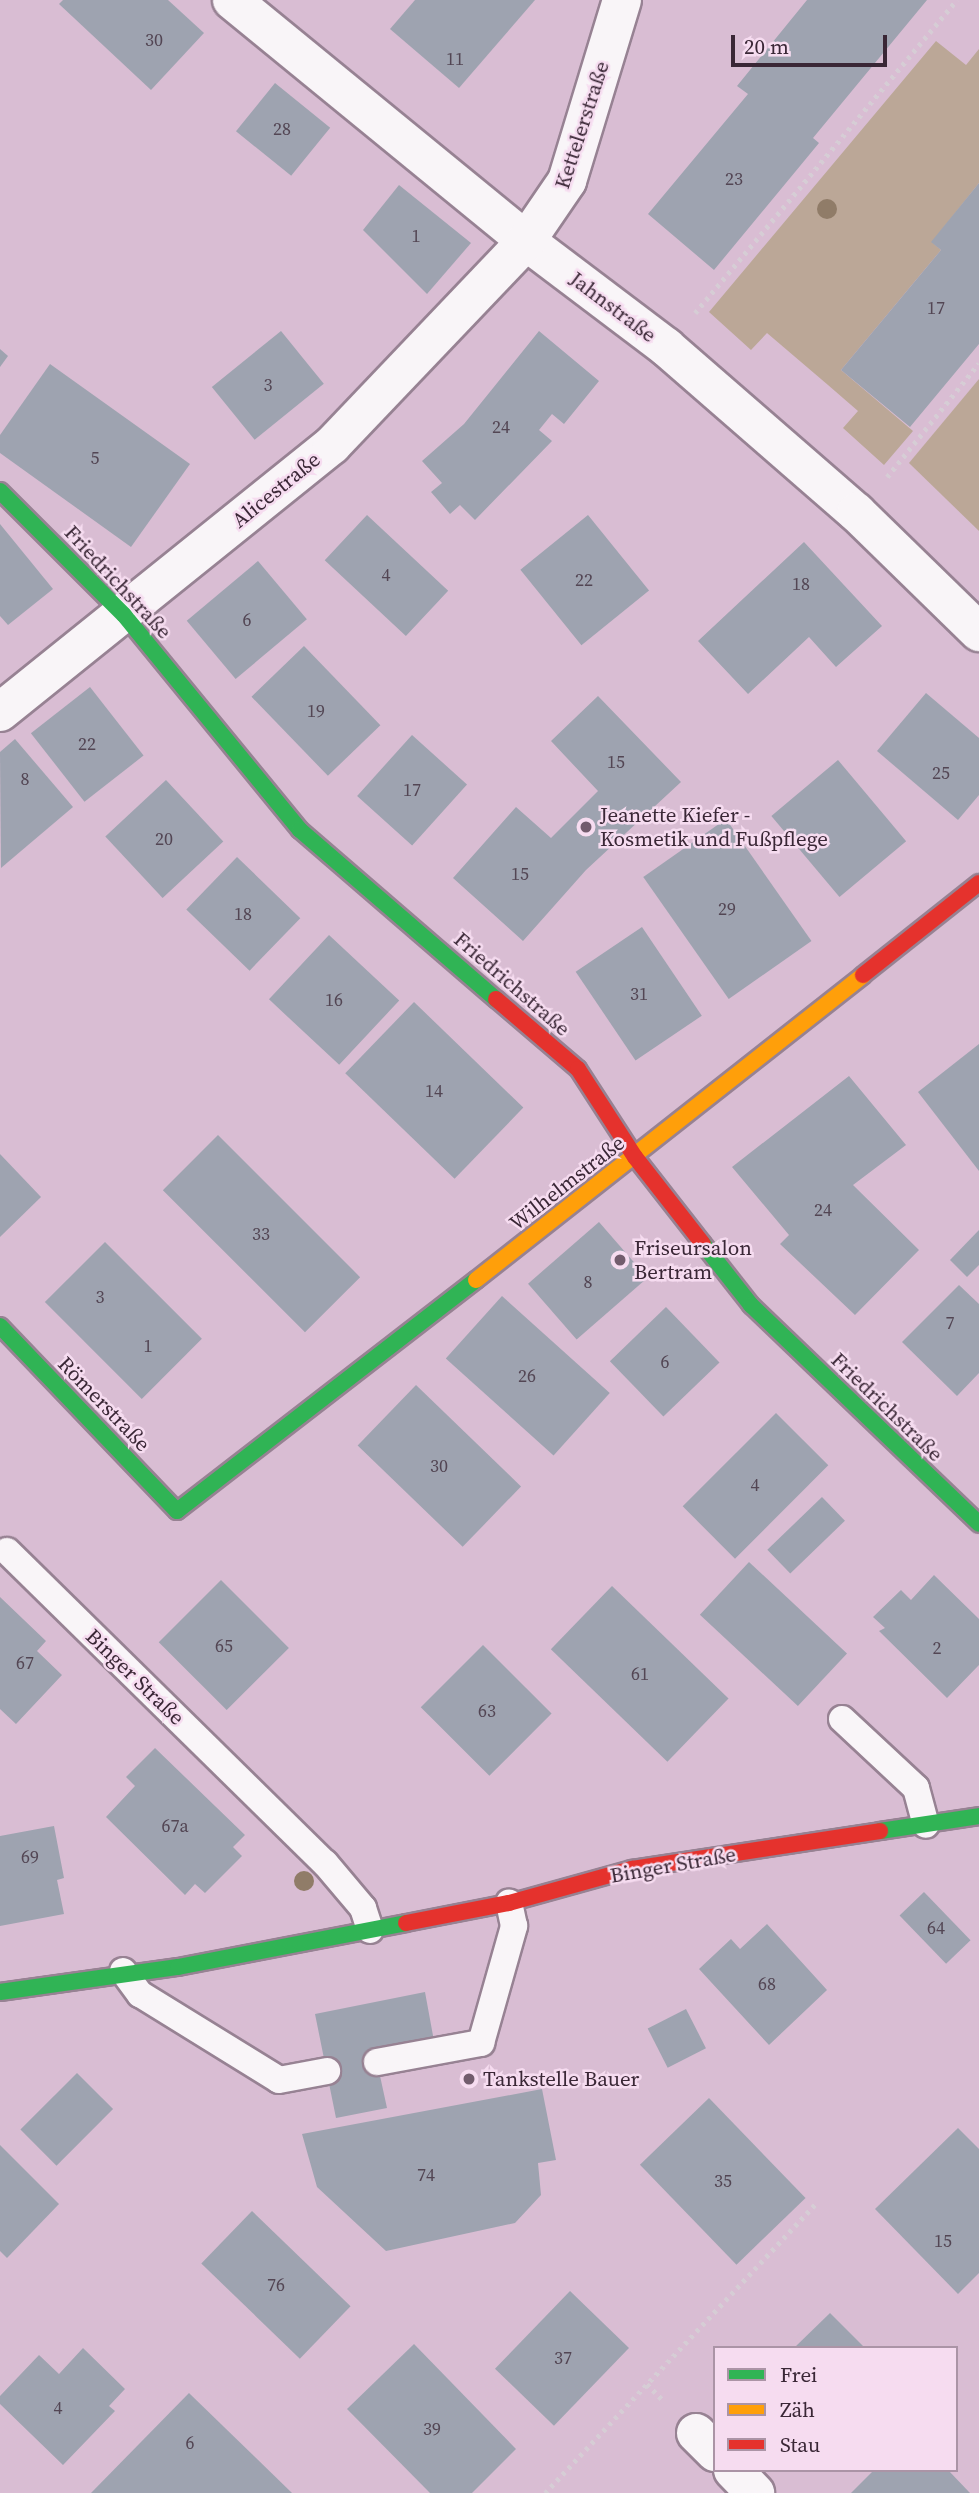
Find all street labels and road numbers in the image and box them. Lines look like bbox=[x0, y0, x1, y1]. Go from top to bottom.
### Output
street label: Kettelerstraße bbox=[550, 58, 614, 192]
street label: Jahnstraße bbox=[565, 266, 661, 348]
street label: Alicestraße bbox=[227, 447, 325, 533]
street label: Friedrichstraße bbox=[59, 520, 177, 644]
street label: Friedrichstraße bbox=[449, 927, 575, 1041]
street label: Wilhelmstraße bbox=[504, 1130, 630, 1236]
street label: Friedrichstraße bbox=[826, 1347, 948, 1467]
street label: Römerstraße bbox=[53, 1351, 155, 1457]
street label: Binger Straße bbox=[80, 1624, 190, 1730]
street label: Binger Straße bbox=[608, 1842, 738, 1888]

